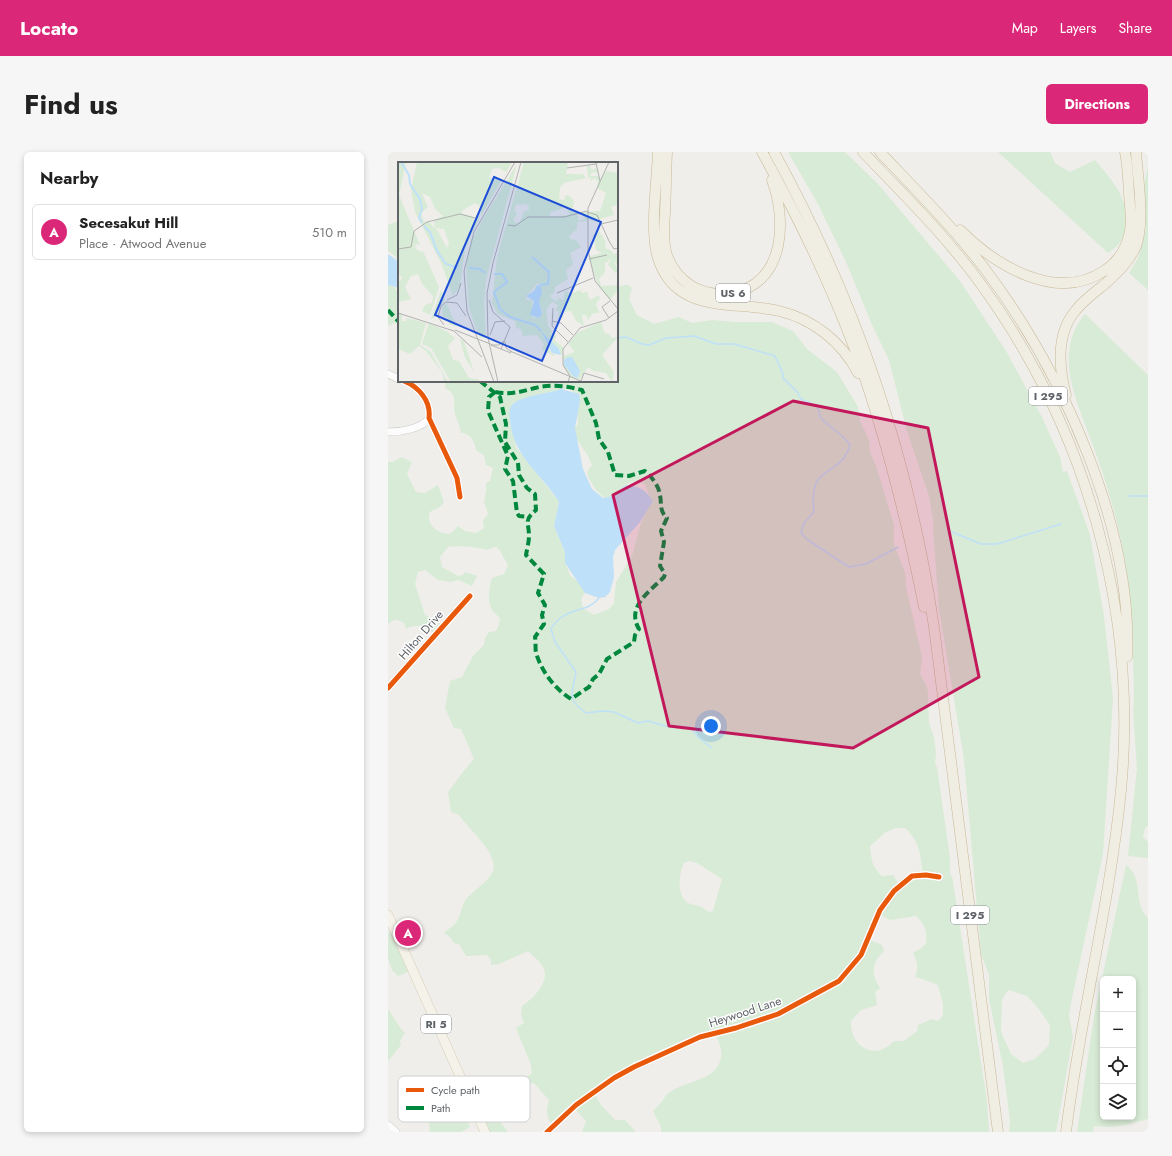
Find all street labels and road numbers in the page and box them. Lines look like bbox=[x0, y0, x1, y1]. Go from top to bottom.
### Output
road number: US 6 bbox=[716, 284, 750, 302]
road number: I 295 bbox=[1029, 387, 1067, 405]
street label: Hilton Drive bbox=[394, 606, 448, 664]
road number: I 295 bbox=[951, 906, 989, 924]
street label: Heywood Lane bbox=[706, 992, 784, 1032]
road number: RI 5 bbox=[421, 1015, 451, 1033]

